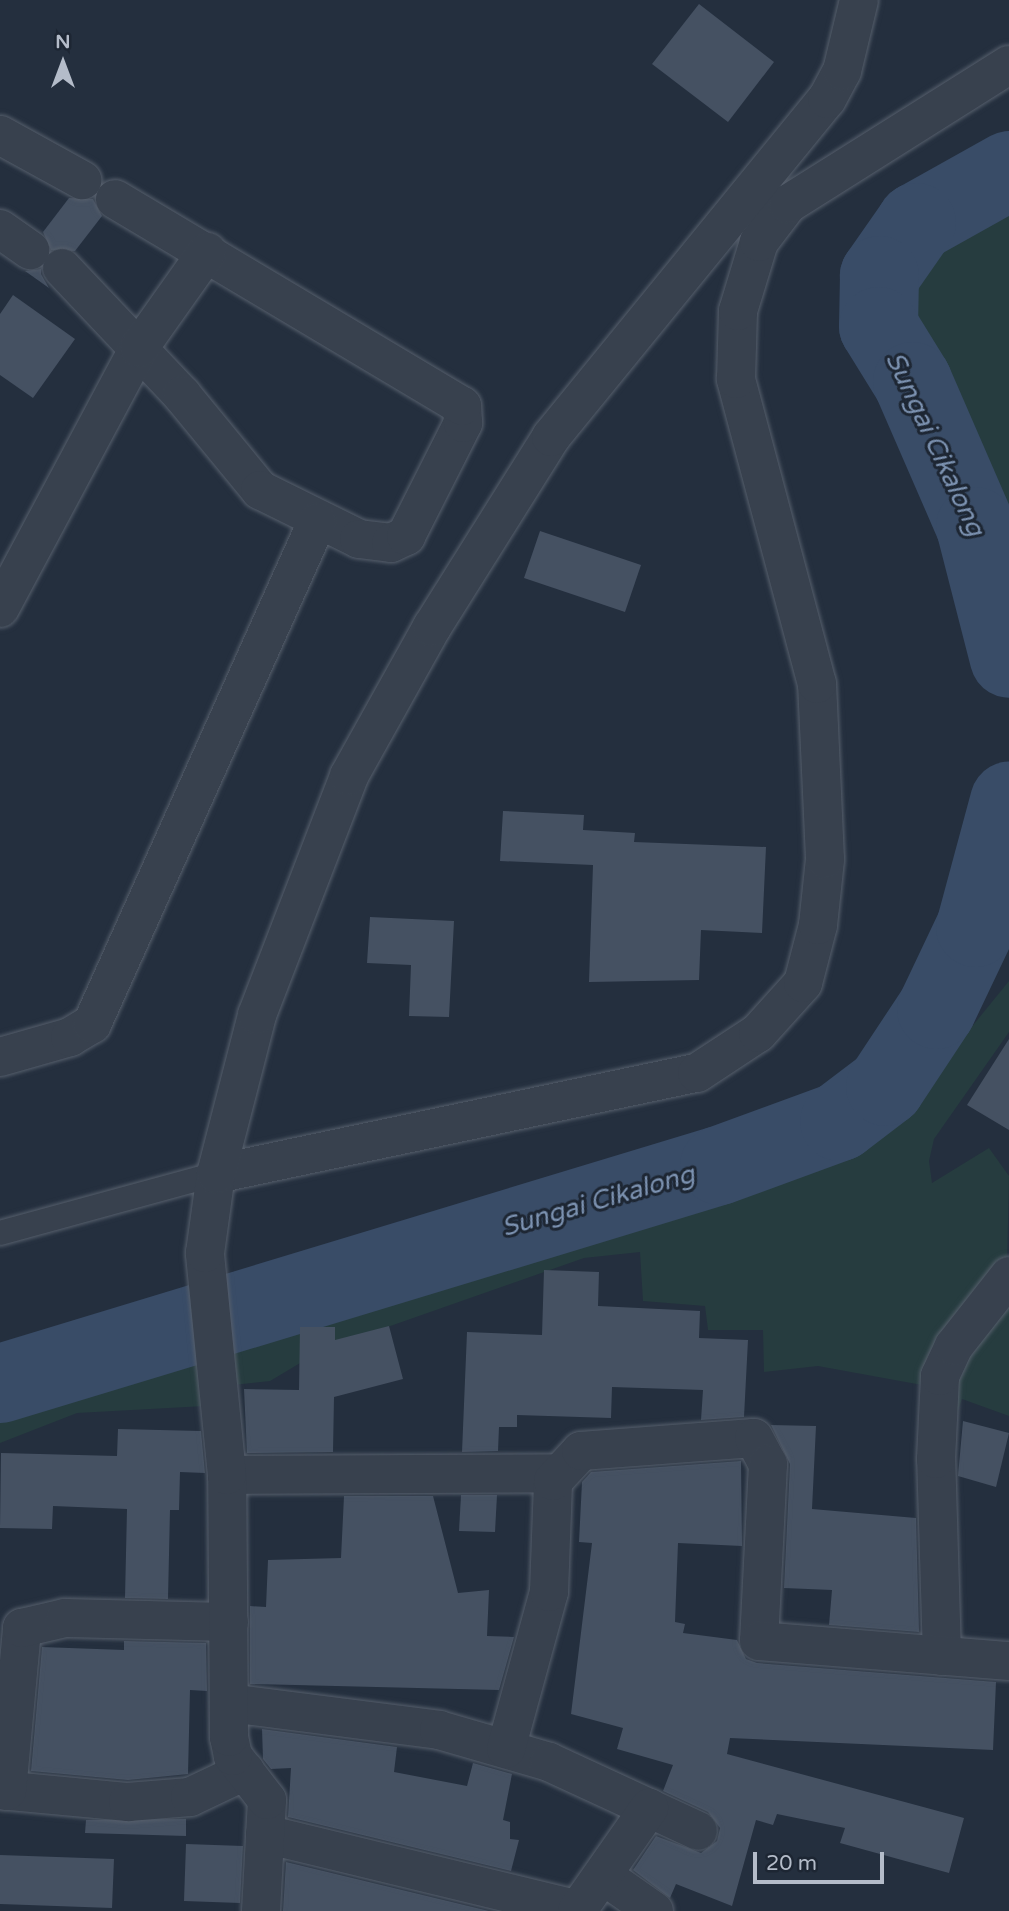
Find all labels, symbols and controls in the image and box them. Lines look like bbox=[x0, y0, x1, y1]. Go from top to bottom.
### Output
north arrow bbox=[28, 28, 98, 98]
text: N bbox=[55, 31, 71, 53]
water label: Sungai Cikalong bbox=[879, 347, 991, 541]
water label: Sungai Cikalong bbox=[498, 1159, 698, 1243]
scale bar bbox=[757, 1838, 888, 1882]
text: 20 m bbox=[766, 1851, 817, 1876]

